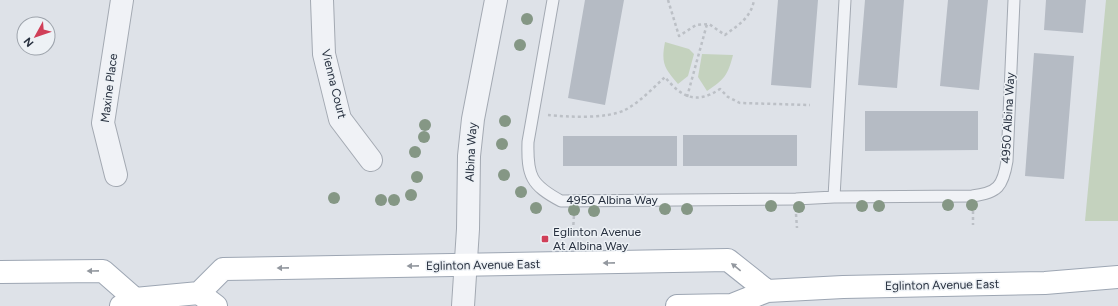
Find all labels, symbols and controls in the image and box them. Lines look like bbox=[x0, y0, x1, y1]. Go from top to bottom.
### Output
north arrow bbox=[16, 16, 56, 56]
text: N bbox=[21, 35, 36, 50]
street label: Vienna Court bbox=[319, 48, 349, 121]
street label: Maxine Place bbox=[98, 52, 120, 123]
street label: 4950 Albina Way bbox=[999, 71, 1017, 164]
street label: Albina Way bbox=[462, 121, 480, 182]
street label: 4950 Albina Way bbox=[566, 193, 658, 207]
place label: Eglinton Avenue At Albina Way bbox=[553, 225, 641, 253]
marker: Eglinton Avenue At Albina Way bbox=[540, 234, 550, 244]
street label: Eglinton Avenue East bbox=[426, 257, 541, 273]
one-way arrow bbox=[603, 259, 615, 266]
one-way arrow bbox=[731, 262, 742, 271]
one-way arrow bbox=[406, 263, 419, 269]
one-way arrow bbox=[276, 265, 289, 271]
one-way arrow bbox=[86, 268, 99, 274]
street label: Eglinton Avenue East bbox=[885, 277, 1000, 293]

